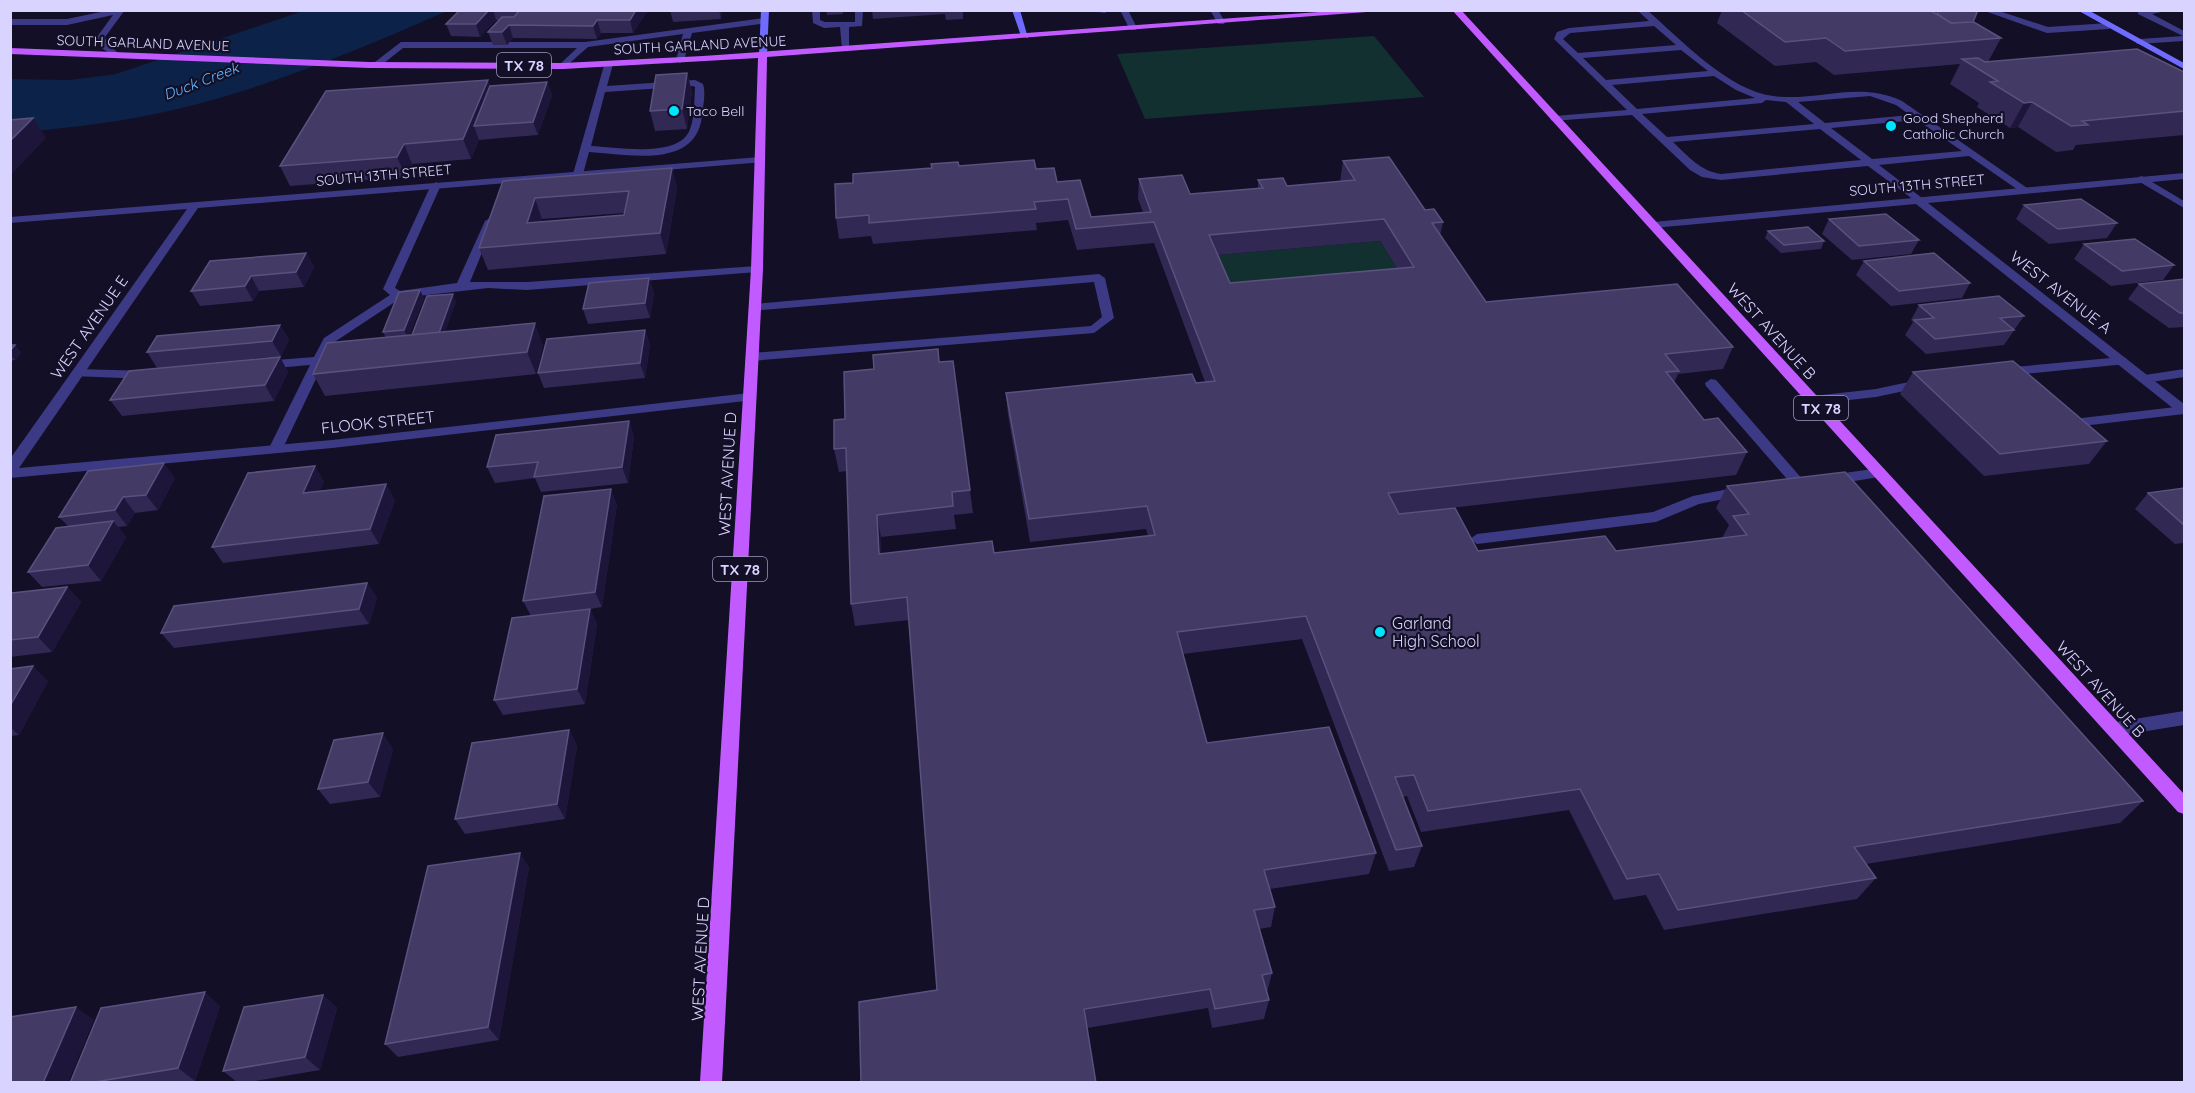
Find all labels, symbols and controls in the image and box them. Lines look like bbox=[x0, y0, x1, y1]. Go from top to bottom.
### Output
street label: SOUTH GARLAND AVENUE bbox=[56, 31, 230, 55]
street label: SOUTH GARLAND AVENUE bbox=[613, 31, 787, 59]
road number: TX 78 bbox=[497, 53, 551, 77]
water label: Duck Creek bbox=[161, 57, 243, 104]
place label: Taco Bell bbox=[686, 102, 745, 120]
marker: Taco Bell bbox=[667, 104, 681, 118]
place label: Good Shepherd Catholic Church bbox=[1903, 109, 2004, 143]
marker: Good Shepherd Catholic Church bbox=[1884, 119, 1898, 133]
street label: SOUTH 13TH STREET bbox=[316, 160, 452, 190]
street label: SOUTH 13TH STREET bbox=[1849, 170, 1985, 200]
street label: WEST AVENUE A bbox=[2006, 246, 2116, 338]
street label: WEST AVENUE E bbox=[46, 271, 132, 383]
street label: WEST AVENUE B bbox=[1723, 279, 1821, 383]
road number: TX 78 bbox=[1794, 396, 1848, 420]
street label: FLOOK STREET bbox=[320, 406, 436, 438]
street label: WEST AVENUE D bbox=[714, 411, 740, 537]
road number: TX 78 bbox=[713, 557, 767, 581]
place label: Garland High School bbox=[1392, 613, 1480, 651]
marker: Garland High School bbox=[1373, 625, 1387, 639]
street label: WEST AVENUE B bbox=[2052, 637, 2150, 741]
street label: WEST AVENUE D bbox=[687, 896, 713, 1022]

